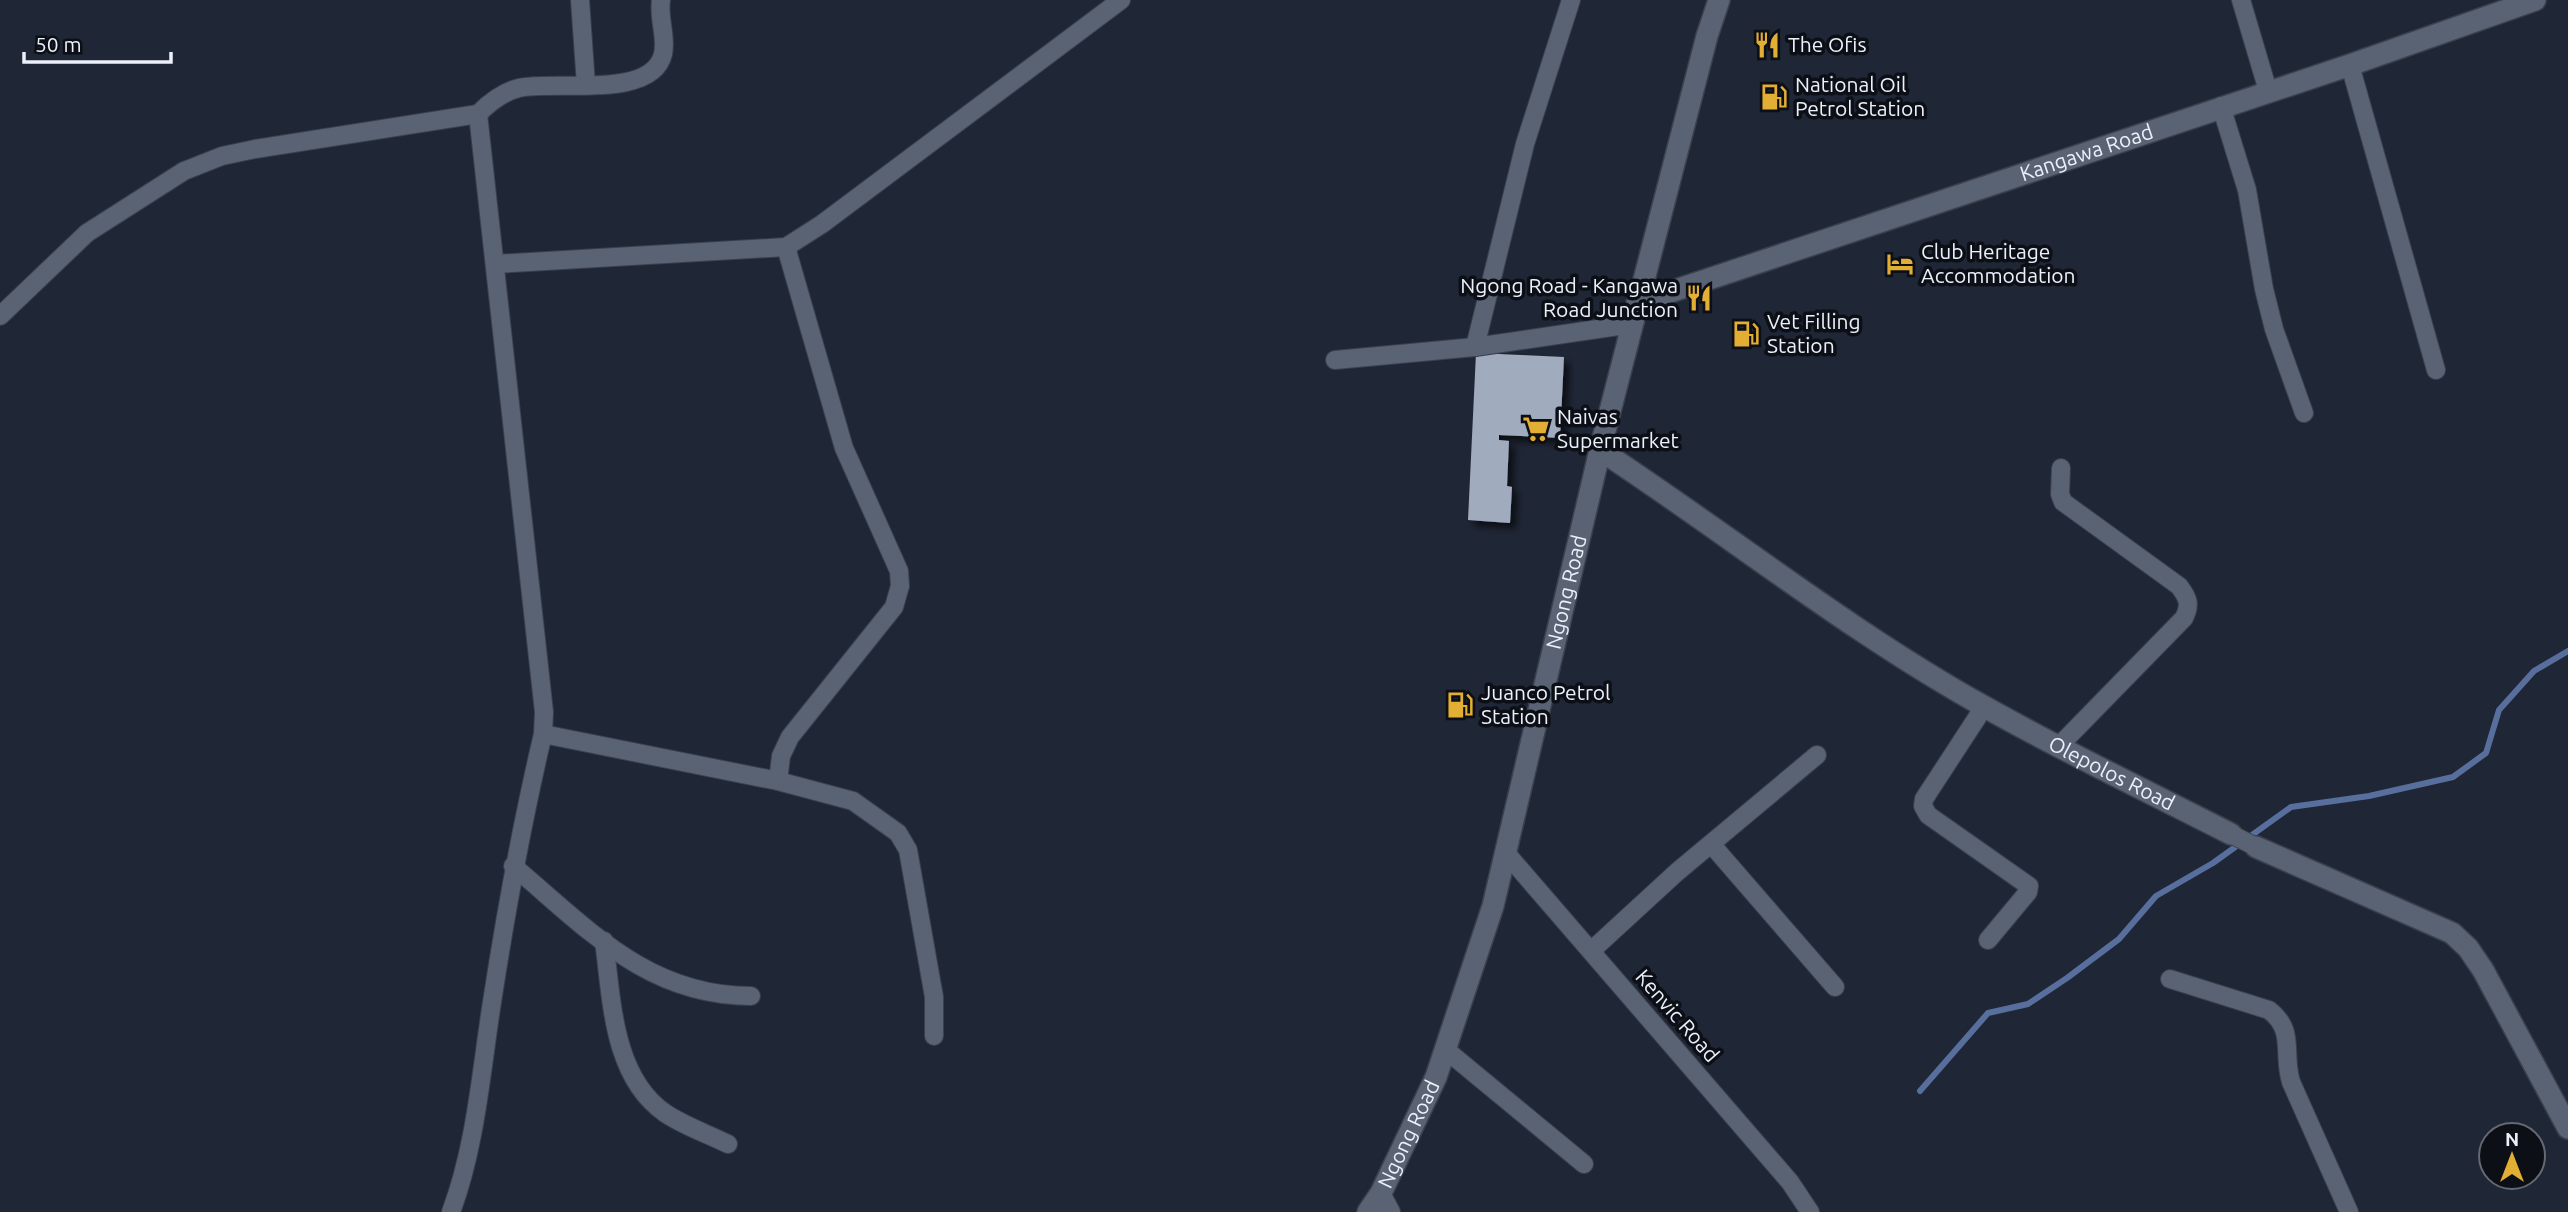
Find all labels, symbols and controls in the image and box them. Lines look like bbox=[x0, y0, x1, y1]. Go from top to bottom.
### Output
scale bar bbox=[24, 21, 172, 65]
restaurant icon: The Ofis bbox=[1752, 30, 1782, 60]
text: 50 m bbox=[35, 32, 82, 56]
place label: The Ofis bbox=[1788, 32, 1867, 56]
place label: National Oil Petrol Station bbox=[1795, 72, 1925, 120]
fuel station icon: National Oil Petrol Station bbox=[1759, 82, 1789, 112]
street label: Kangawa Road bbox=[2017, 119, 2156, 185]
place label: Club Heritage Accommodation bbox=[1921, 239, 2076, 287]
hotel icon: Club Heritage Accommodation bbox=[1885, 249, 1915, 279]
place label: Ngong Road - Kangawa Road Junction bbox=[1460, 273, 1678, 321]
restaurant icon: Ngong Road - Kangawa Road Junction bbox=[1684, 283, 1714, 313]
place label: Vet Filling Station bbox=[1767, 309, 1861, 357]
fuel station icon: Vet Filling Station bbox=[1731, 319, 1761, 349]
place label: Naivas Supermarket bbox=[1557, 404, 1679, 452]
supermarket icon: Naivas Supermarket bbox=[1521, 414, 1551, 444]
street label: Ngong Road bbox=[1541, 532, 1591, 651]
place label: Juanco Petrol Station bbox=[1481, 680, 1611, 728]
fuel station icon: Juanco Petrol Station bbox=[1445, 690, 1475, 720]
street label: Olepolos Road bbox=[2045, 731, 2179, 815]
street label: Kenvic Road bbox=[1631, 964, 1724, 1066]
street label: Ngong Road bbox=[1372, 1076, 1444, 1192]
north arrow bbox=[2477, 1121, 2547, 1191]
text: N bbox=[2505, 1128, 2519, 1150]

